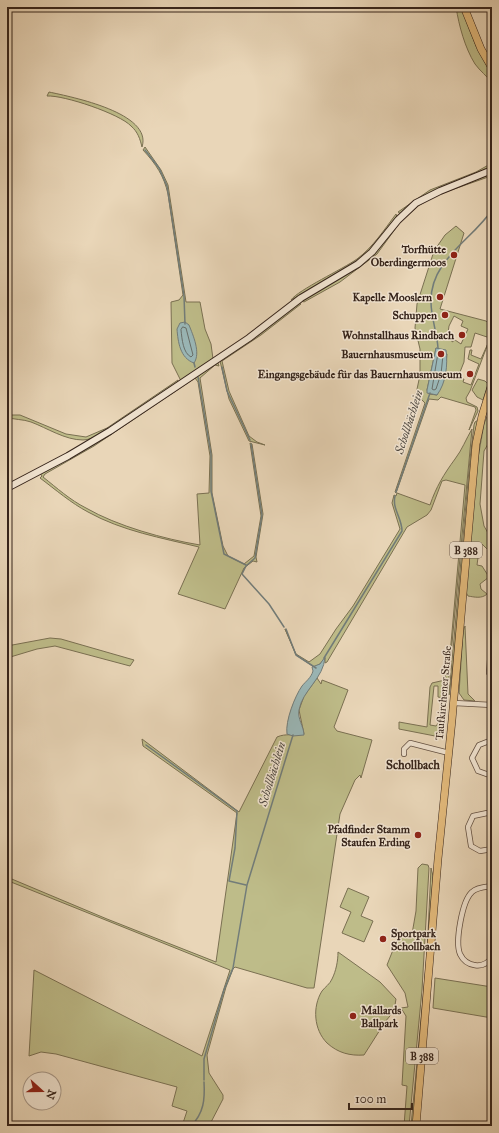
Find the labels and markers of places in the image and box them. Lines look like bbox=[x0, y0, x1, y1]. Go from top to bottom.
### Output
place label: Torfhütte Oberdingermoos bbox=[371, 243, 446, 269]
marker: Torfhütte Oberdingermoos bbox=[449, 250, 459, 260]
place label: Kapelle Mooslern bbox=[353, 291, 432, 305]
marker: Kapelle Mooslern bbox=[435, 292, 445, 302]
place label: Schuppen bbox=[393, 309, 437, 323]
marker: Schuppen bbox=[440, 310, 450, 320]
place label: Wohnstallhaus Rindbach bbox=[342, 329, 455, 342]
marker: Wohnstallhaus Rindbach bbox=[457, 330, 467, 340]
place label: Bauernhausmuseum bbox=[341, 348, 434, 361]
marker: Bauernhausmuseum bbox=[436, 349, 446, 359]
place label: Eingangsgebäude für das Bauernhausmuseum bbox=[258, 368, 463, 381]
marker: Eingangsgebäude für das Bauernhausmuseum bbox=[465, 369, 475, 379]
place label: Pfadfinder Stamm Staufen Erding bbox=[328, 823, 411, 849]
marker: Pfadfinder Stamm Staufen Erding bbox=[413, 830, 423, 840]
place label: Sportpark Schollbach bbox=[391, 927, 441, 953]
marker: Sportpark Schollbach bbox=[378, 934, 388, 944]
place label: Mallards Ballpark bbox=[361, 1004, 401, 1031]
marker: Mallards Ballpark bbox=[348, 1011, 358, 1021]

